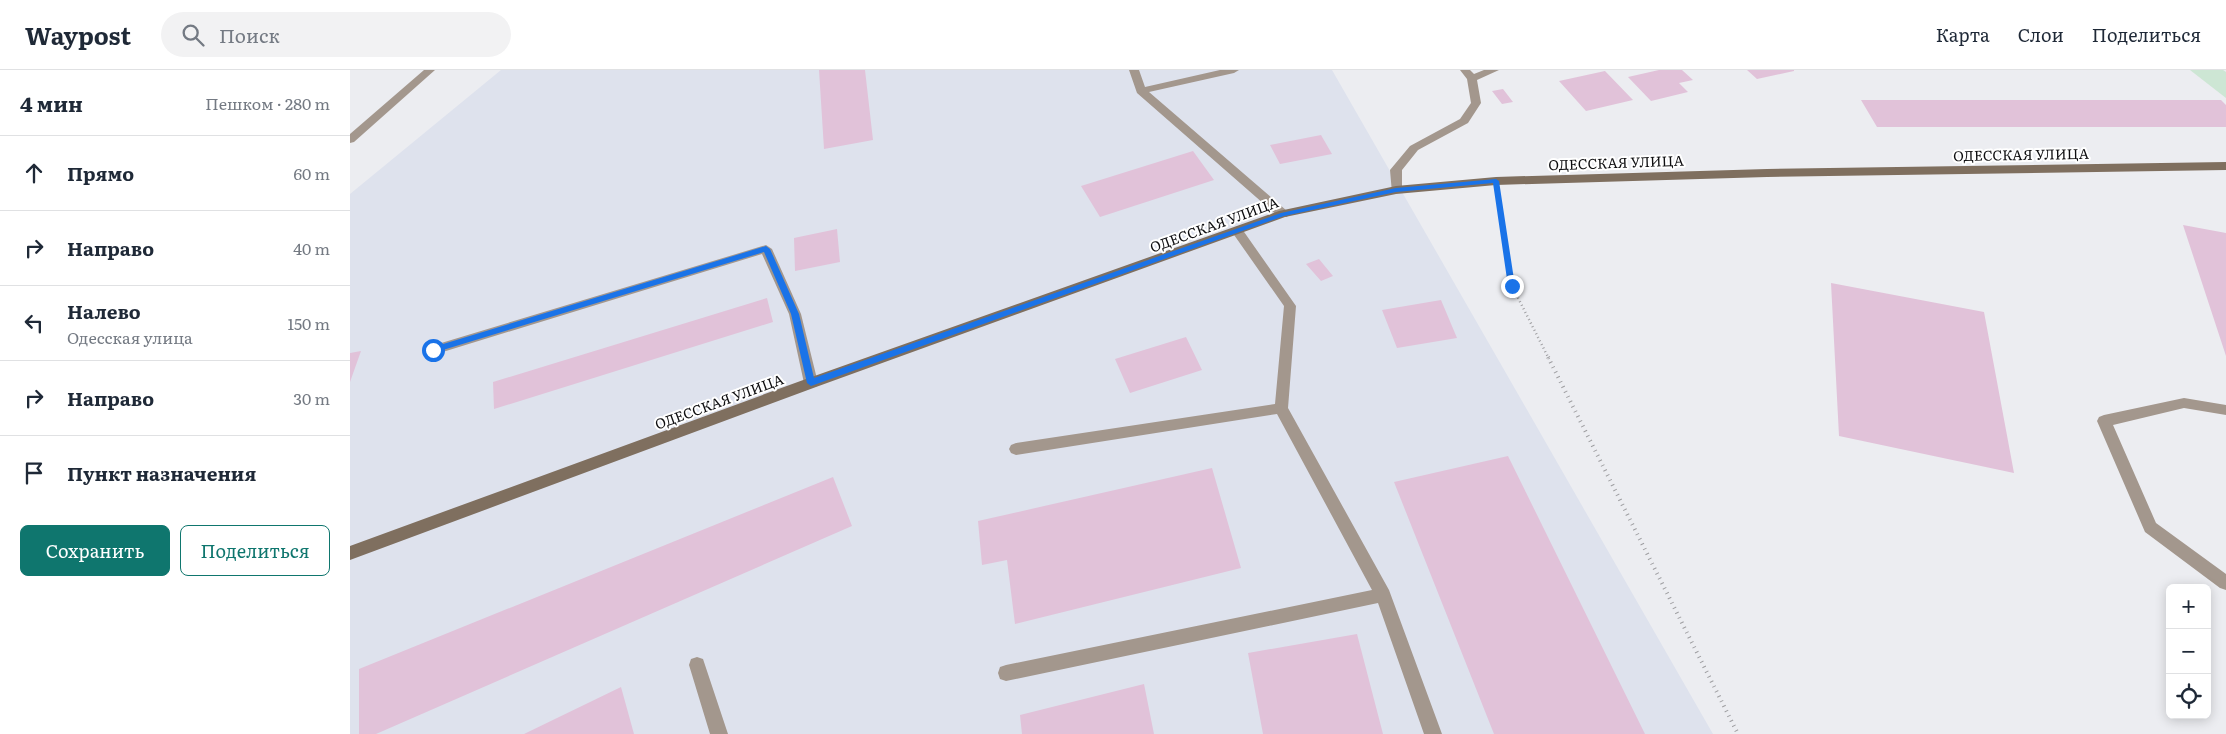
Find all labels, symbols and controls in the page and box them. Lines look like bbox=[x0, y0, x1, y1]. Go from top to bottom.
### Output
search box bbox=[161, 12, 511, 57]
text: Waypost bbox=[25, 17, 131, 52]
icon: search bbox=[179, 21, 207, 49]
text: Поиск bbox=[219, 21, 280, 49]
text: Карта bbox=[1936, 21, 1990, 48]
text: Слои bbox=[2018, 21, 2064, 48]
text: Поделиться bbox=[2092, 21, 2201, 48]
text: 4 мин bbox=[20, 87, 83, 118]
text: Пешком · 280 m bbox=[205, 91, 330, 115]
street label: ОДЕССКАЯ УЛИЦА bbox=[1953, 143, 2090, 165]
street label: ОДЕССКАЯ УЛИЦА bbox=[1548, 150, 1685, 174]
icon: ahead bbox=[20, 159, 48, 187]
text: Прямо bbox=[67, 159, 134, 187]
text: 60 m bbox=[293, 161, 330, 185]
street label: ОДЕССКАЯ УЛИЦА bbox=[1147, 191, 1282, 257]
icon: right bbox=[20, 234, 48, 262]
text: Направо bbox=[67, 234, 154, 262]
text: 40 m bbox=[293, 236, 330, 260]
route end bbox=[1501, 275, 1524, 298]
text: Налево bbox=[67, 297, 141, 325]
icon: left bbox=[20, 309, 48, 337]
text: 150 m bbox=[287, 311, 330, 335]
text: Одесская улица bbox=[67, 325, 193, 349]
route start bbox=[422, 339, 445, 362]
street label: ОДЕССКАЯ УЛИЦА bbox=[652, 368, 787, 434]
icon: right bbox=[20, 384, 48, 412]
text: Направо bbox=[67, 384, 154, 412]
text: 30 m bbox=[293, 386, 330, 410]
icon: arrive bbox=[20, 459, 48, 487]
text: Пункт назначения bbox=[67, 459, 256, 487]
button: Сохранить bbox=[20, 525, 170, 576]
button: Поделиться bbox=[180, 525, 330, 576]
map controls bbox=[2166, 584, 2211, 719]
button: + bbox=[2166, 584, 2211, 629]
button: − bbox=[2166, 629, 2211, 674]
button: locate bbox=[2166, 674, 2211, 719]

